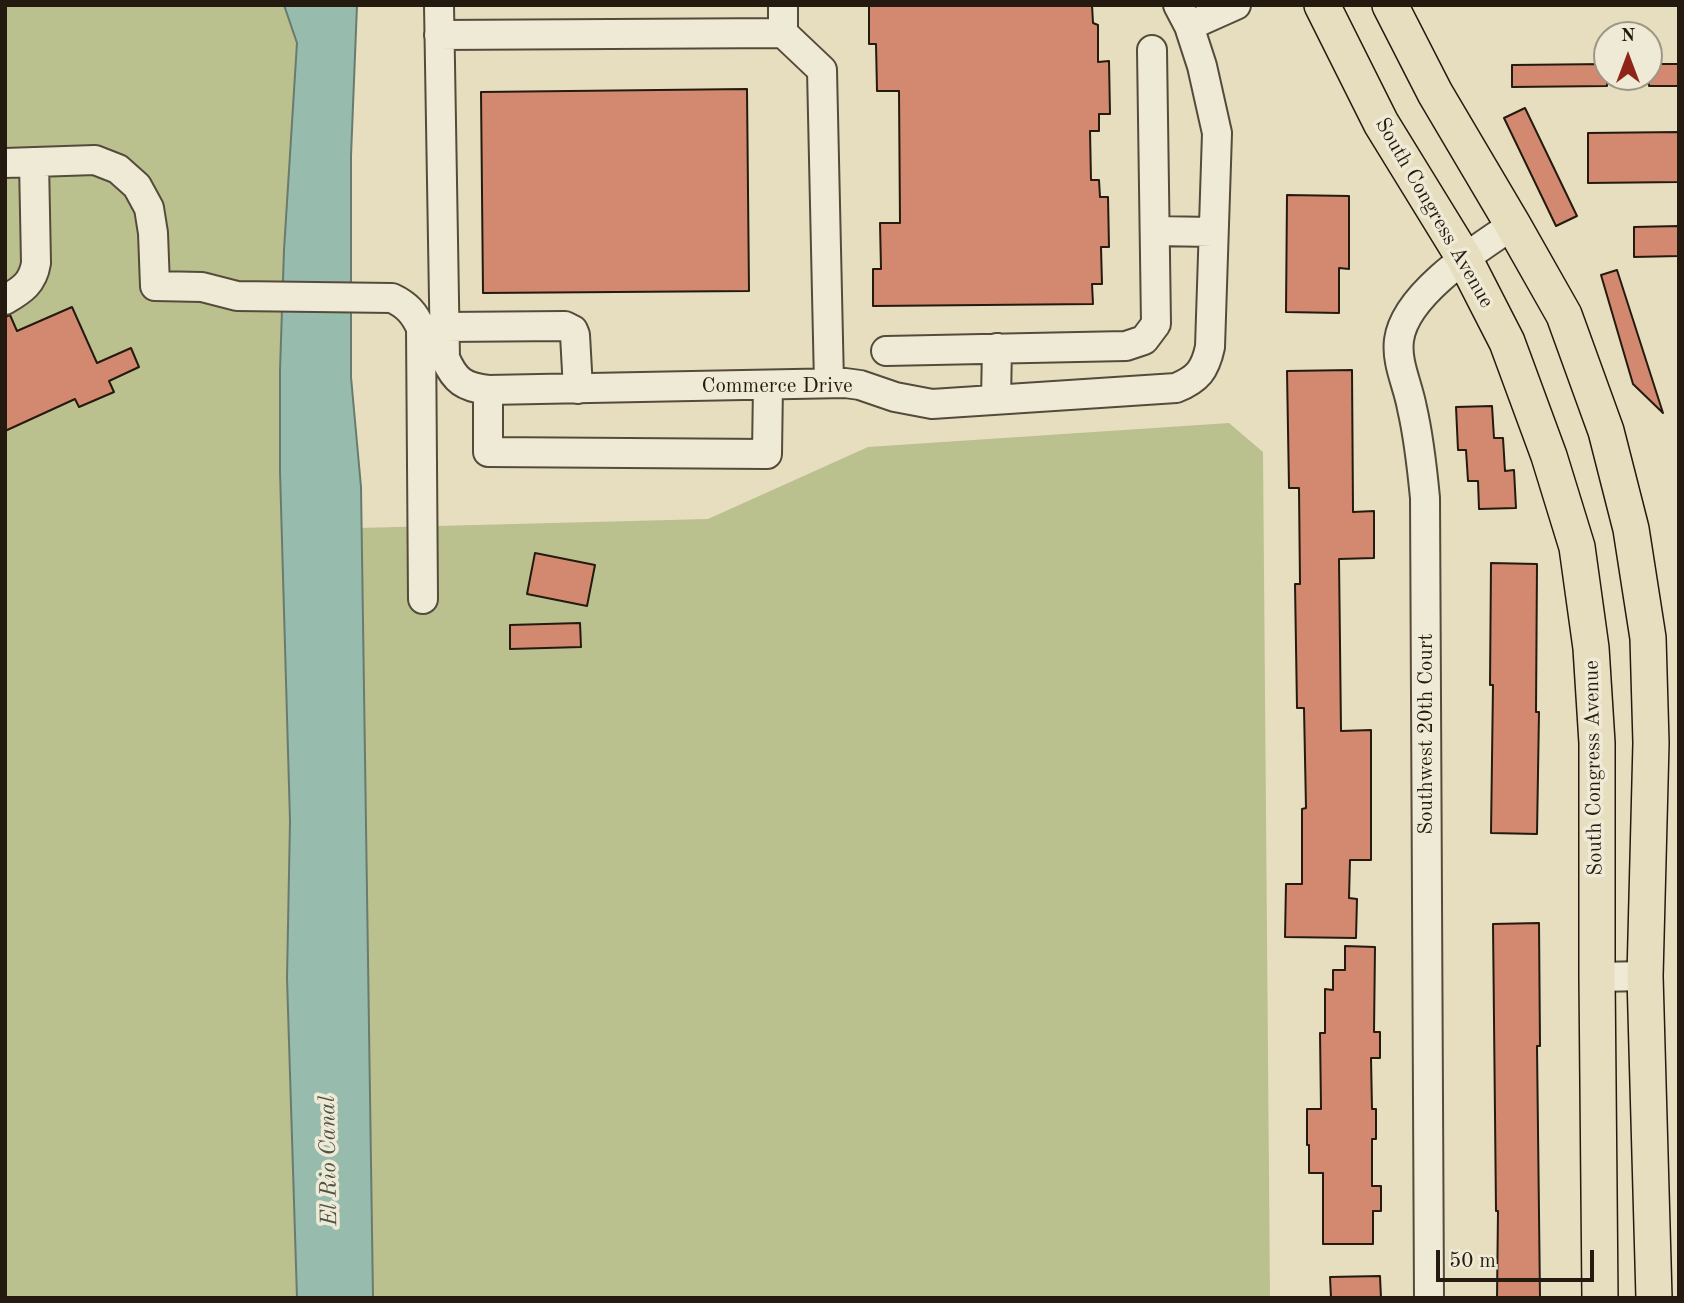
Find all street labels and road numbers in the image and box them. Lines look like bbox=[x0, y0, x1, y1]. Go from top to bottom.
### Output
street label: South Congress Avenue bbox=[1369, 113, 1499, 313]
street label: Commerce Drive bbox=[701, 373, 853, 399]
street label: Southwest 20th Court bbox=[1413, 633, 1439, 835]
street label: South Congress Avenue bbox=[1580, 660, 1608, 876]

